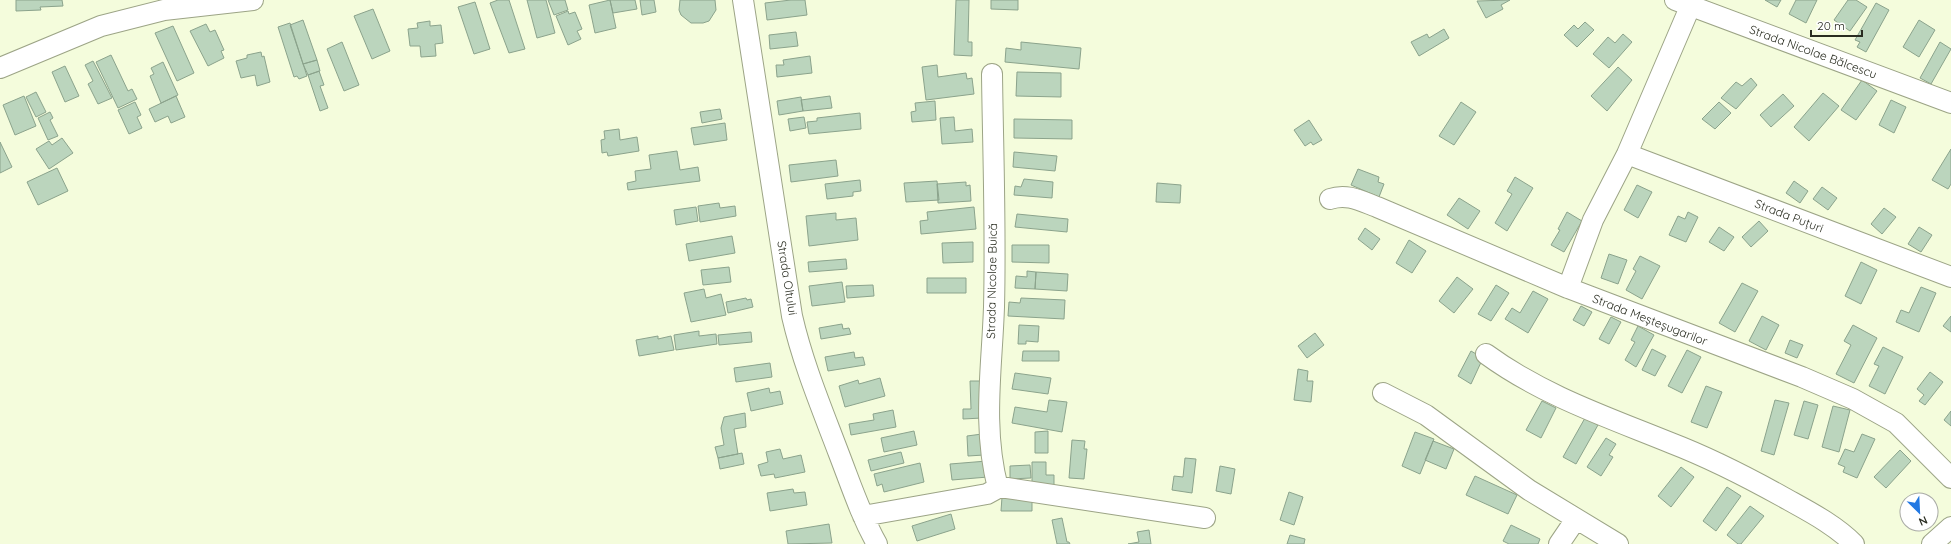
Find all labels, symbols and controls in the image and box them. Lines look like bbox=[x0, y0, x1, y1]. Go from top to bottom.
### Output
scale bar bbox=[1811, 12, 1862, 38]
text: 20 m bbox=[1817, 18, 1845, 33]
street label: Strada Nicolae Bălcescu bbox=[1747, 21, 1879, 82]
street label: Strada Puțuri bbox=[1753, 196, 1826, 236]
street label: Strada Nicolae Buică bbox=[983, 223, 1000, 339]
street label: Strada Oltului bbox=[774, 240, 801, 316]
street label: Strada Meșteșugarilor bbox=[1590, 291, 1710, 349]
north arrow bbox=[1899, 492, 1939, 532]
text: N bbox=[1917, 513, 1930, 529]

